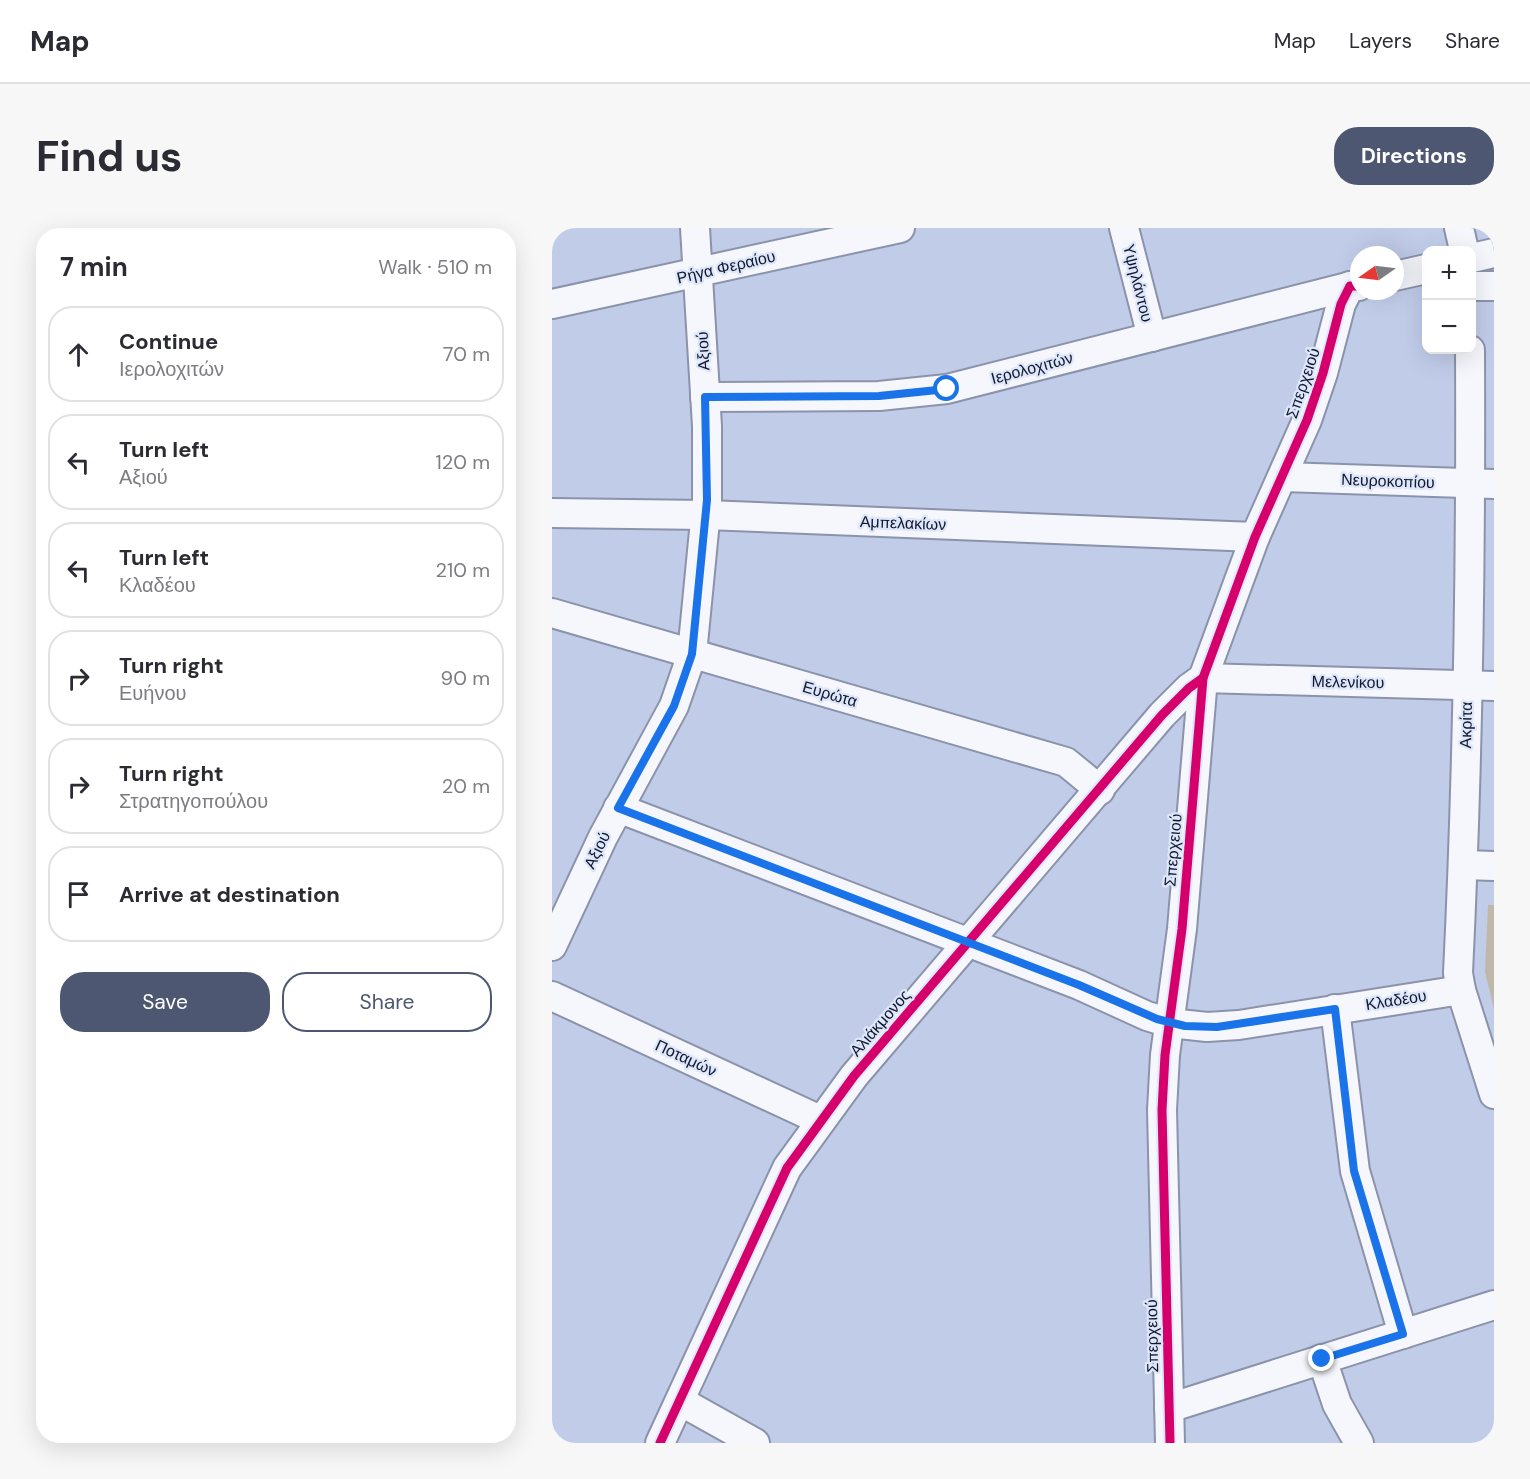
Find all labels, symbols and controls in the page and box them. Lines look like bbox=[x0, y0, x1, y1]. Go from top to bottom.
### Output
text: Map bbox=[30, 23, 90, 60]
text: Map bbox=[1274, 27, 1316, 55]
text: Layers bbox=[1349, 27, 1412, 55]
text: Share bbox=[1445, 27, 1500, 55]
button: Directions bbox=[1334, 127, 1494, 185]
text: Find us bbox=[36, 129, 182, 184]
street label: Υψηλάντου bbox=[1118, 242, 1158, 324]
street label: Ρήγα Φεραίου bbox=[675, 245, 777, 289]
north arrow bbox=[1350, 246, 1404, 300]
map controls bbox=[1422, 246, 1476, 354]
button: + bbox=[1422, 246, 1476, 300]
text: 7 min bbox=[60, 250, 128, 284]
text: Walk · 510 m bbox=[378, 254, 492, 280]
button: − bbox=[1422, 300, 1476, 354]
text: Continue bbox=[119, 327, 218, 356]
street label: Αξιού bbox=[691, 331, 715, 371]
icon: ahead bbox=[62, 338, 95, 371]
text: 70 m bbox=[443, 341, 490, 367]
street label: Σπερχειού bbox=[1281, 345, 1325, 421]
street label: Ιερολοχιτών bbox=[989, 347, 1075, 389]
text: Ιερολοχιτών bbox=[119, 356, 224, 382]
route start bbox=[933, 375, 959, 401]
text: Turn left bbox=[119, 435, 209, 464]
icon: left bbox=[62, 446, 95, 479]
text: 120 m bbox=[436, 449, 490, 475]
text: Αξιού bbox=[119, 464, 168, 490]
street label: Νευροκοπίου bbox=[1341, 469, 1435, 493]
street label: Αμπελακίων bbox=[859, 511, 947, 535]
text: Turn left bbox=[119, 543, 209, 572]
icon: left bbox=[62, 554, 95, 587]
text: 210 m bbox=[435, 557, 490, 583]
text: Κλαδέου bbox=[119, 572, 196, 598]
text: Turn right bbox=[119, 651, 224, 680]
icon: right bbox=[62, 662, 95, 695]
text: 90 m bbox=[441, 665, 490, 691]
street label: Μελενίκου bbox=[1312, 671, 1384, 693]
street label: Ευρώτα bbox=[800, 676, 860, 712]
text: Ευήνου bbox=[119, 680, 186, 706]
street label: Ακρίτα bbox=[1455, 701, 1477, 749]
text: Turn right bbox=[119, 759, 224, 788]
icon: right bbox=[62, 770, 95, 803]
text: 20 m bbox=[442, 773, 490, 799]
text: Στρατηγοπούλου bbox=[119, 788, 268, 814]
street label: Σπερχειού bbox=[1159, 813, 1187, 887]
street label: Αξιού bbox=[579, 828, 615, 872]
icon: arrive bbox=[62, 878, 95, 911]
text: Arrive at destination bbox=[119, 880, 340, 909]
button: Save bbox=[60, 972, 270, 1032]
button: Share bbox=[282, 972, 492, 1032]
street label: Αλιάκμονος bbox=[845, 985, 915, 1061]
street label: Κλαδέου bbox=[1364, 985, 1428, 1015]
street label: Ποταμών bbox=[652, 1035, 720, 1081]
street label: Σπερχειού bbox=[1141, 1299, 1163, 1373]
route end bbox=[1308, 1345, 1334, 1371]

